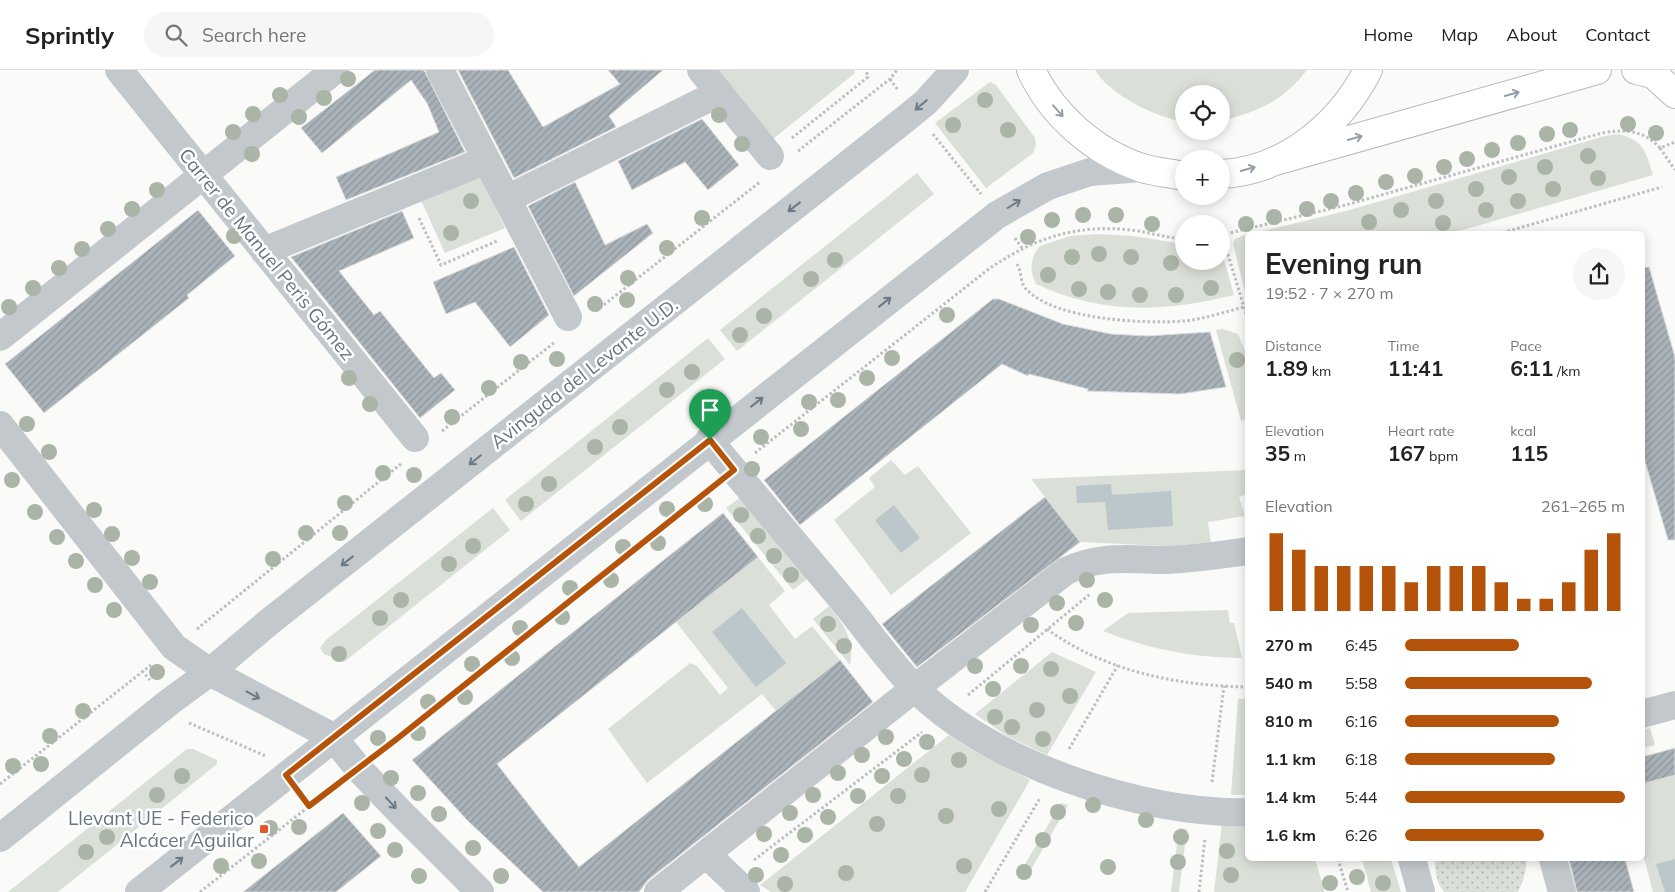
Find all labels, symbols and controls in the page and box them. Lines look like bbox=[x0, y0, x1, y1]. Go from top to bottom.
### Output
search box bbox=[144, 12, 494, 57]
text: Sprintly bbox=[25, 20, 114, 50]
icon: search bbox=[162, 21, 190, 49]
text: Search here bbox=[202, 23, 306, 47]
text: Home bbox=[1363, 23, 1413, 46]
text: Map bbox=[1441, 23, 1478, 46]
text: About bbox=[1506, 23, 1557, 46]
text: Contact bbox=[1585, 23, 1650, 46]
map controls bbox=[1175, 85, 1230, 270]
button: locate bbox=[1175, 85, 1230, 140]
one-way arrow bbox=[1503, 89, 1519, 99]
one-way arrow bbox=[915, 100, 928, 111]
one-way arrow bbox=[1052, 104, 1063, 117]
one-way arrow bbox=[1347, 133, 1363, 143]
street label: Carrer de Manuel Peris Gómez bbox=[174, 143, 360, 365]
button: + bbox=[1175, 150, 1230, 205]
one-way arrow bbox=[1240, 163, 1256, 173]
one-way arrow bbox=[1007, 199, 1021, 209]
one-way arrow bbox=[788, 201, 801, 212]
button: − bbox=[1175, 215, 1230, 270]
text: Evening run bbox=[1265, 246, 1422, 281]
button: share bbox=[1573, 248, 1625, 300]
text: 19:52 · 7 × 270 m bbox=[1265, 283, 1394, 303]
street label: Avinguda del Levante U.D. bbox=[486, 292, 682, 454]
one-way arrow bbox=[878, 297, 891, 308]
text: Distance bbox=[1265, 337, 1322, 355]
text: Time bbox=[1388, 337, 1419, 355]
text: Pace bbox=[1510, 337, 1542, 355]
text: 1.89 bbox=[1265, 355, 1308, 381]
text: 11:41 bbox=[1388, 355, 1443, 381]
text: 6:11 bbox=[1510, 355, 1553, 381]
text: km bbox=[1308, 362, 1331, 380]
text: /km bbox=[1553, 362, 1580, 380]
pin bbox=[689, 389, 731, 440]
icon: arrive bbox=[696, 396, 724, 424]
one-way arrow bbox=[750, 397, 763, 408]
text: Elevation bbox=[1265, 422, 1324, 440]
text: Heart rate bbox=[1388, 422, 1454, 440]
text: kcal bbox=[1510, 422, 1536, 440]
text: 35 bbox=[1265, 440, 1290, 466]
text: 167 bbox=[1388, 440, 1425, 466]
text: 115 bbox=[1510, 440, 1548, 466]
text: m bbox=[1290, 447, 1306, 465]
text: bpm bbox=[1425, 447, 1458, 465]
one-way arrow bbox=[469, 455, 482, 466]
text: Elevation bbox=[1265, 496, 1333, 516]
text: 261–265 m bbox=[1541, 496, 1625, 516]
one-way arrow bbox=[341, 555, 354, 566]
text: 270 m bbox=[1265, 635, 1313, 655]
text: 6:45 bbox=[1345, 635, 1377, 655]
text: 540 m bbox=[1265, 673, 1313, 693]
text: 5:58 bbox=[1345, 673, 1377, 693]
one-way arrow bbox=[245, 691, 260, 700]
text: 810 m bbox=[1265, 711, 1313, 731]
text: 6:16 bbox=[1345, 711, 1377, 731]
text: 1.1 km bbox=[1265, 749, 1316, 769]
text: 6:18 bbox=[1345, 749, 1377, 769]
text: 1.4 km bbox=[1265, 787, 1316, 807]
text: 5:44 bbox=[1345, 787, 1377, 807]
one-way arrow bbox=[385, 797, 397, 810]
place label: Llevant UE - Federico Alcácer Aguilar bbox=[68, 806, 254, 852]
marker: Llevant UE - Federico Alcácer Aguilar bbox=[258, 823, 270, 835]
text: 1.6 km bbox=[1265, 825, 1316, 845]
text: 6:26 bbox=[1345, 825, 1377, 845]
one-way arrow bbox=[170, 856, 183, 867]

